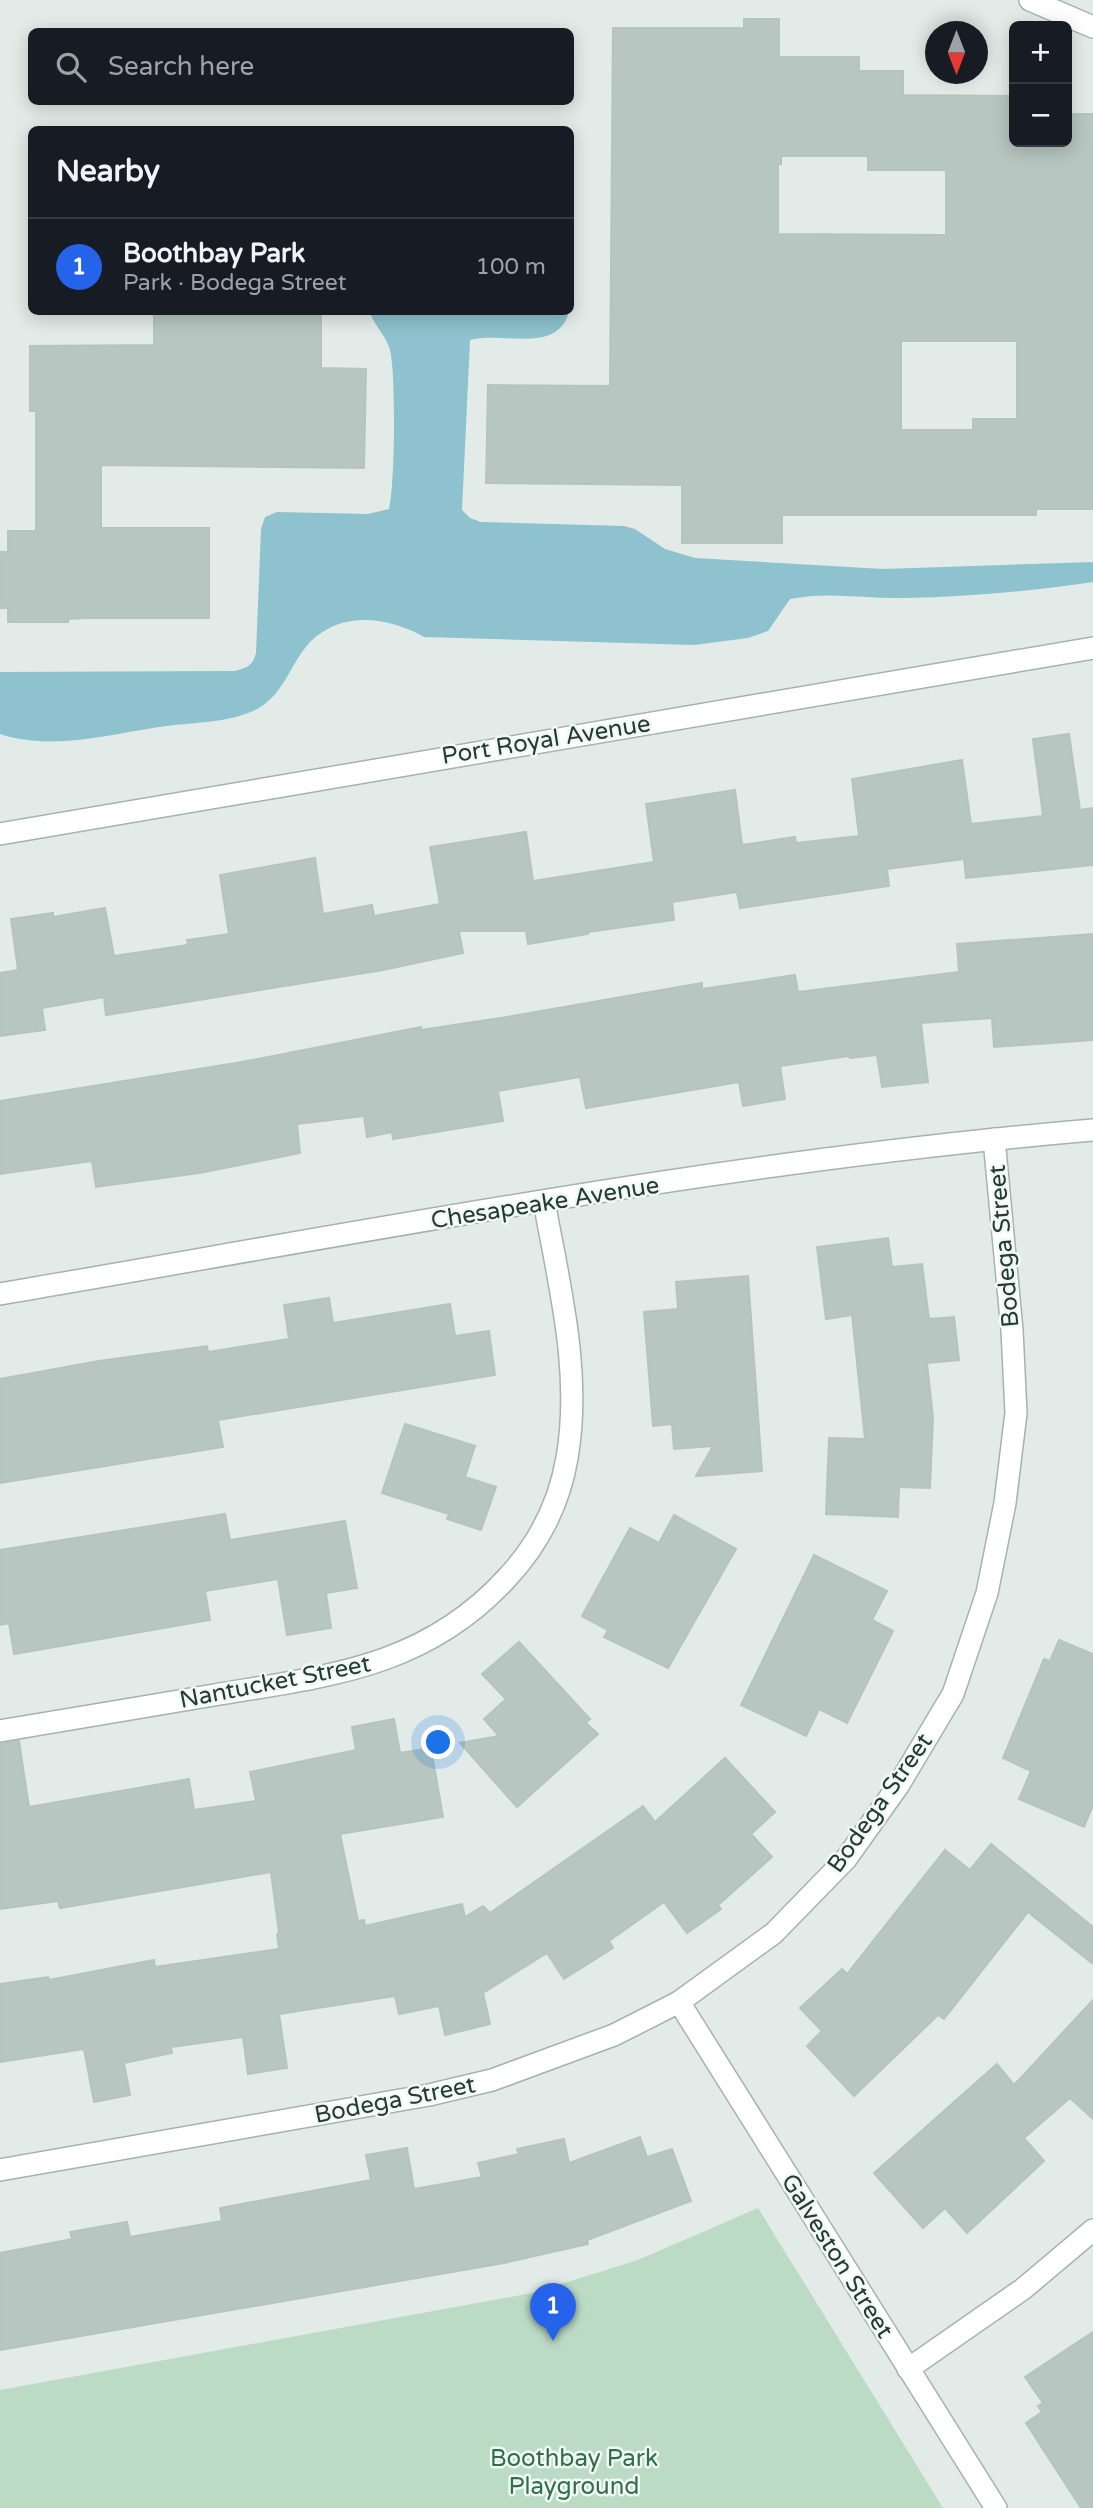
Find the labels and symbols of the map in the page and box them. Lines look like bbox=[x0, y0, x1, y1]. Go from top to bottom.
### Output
north arrow bbox=[925, 21, 988, 84]
street label: Port Royal Avenue bbox=[440, 709, 652, 771]
street label: Bodega Street bbox=[982, 1163, 1026, 1329]
street label: Chesapeake Avenue bbox=[429, 1171, 661, 1235]
street label: Nantucket Street bbox=[177, 1649, 373, 1715]
your location bbox=[421, 1725, 455, 1759]
street label: Bodega Street bbox=[821, 1728, 939, 1878]
street label: Bodega Street bbox=[312, 2070, 478, 2130]
street label: Galveston Street bbox=[775, 2169, 899, 2343]
pin: 1 bbox=[530, 2283, 576, 2341]
park label: Boothbay Park Playground bbox=[490, 2444, 658, 2501]

